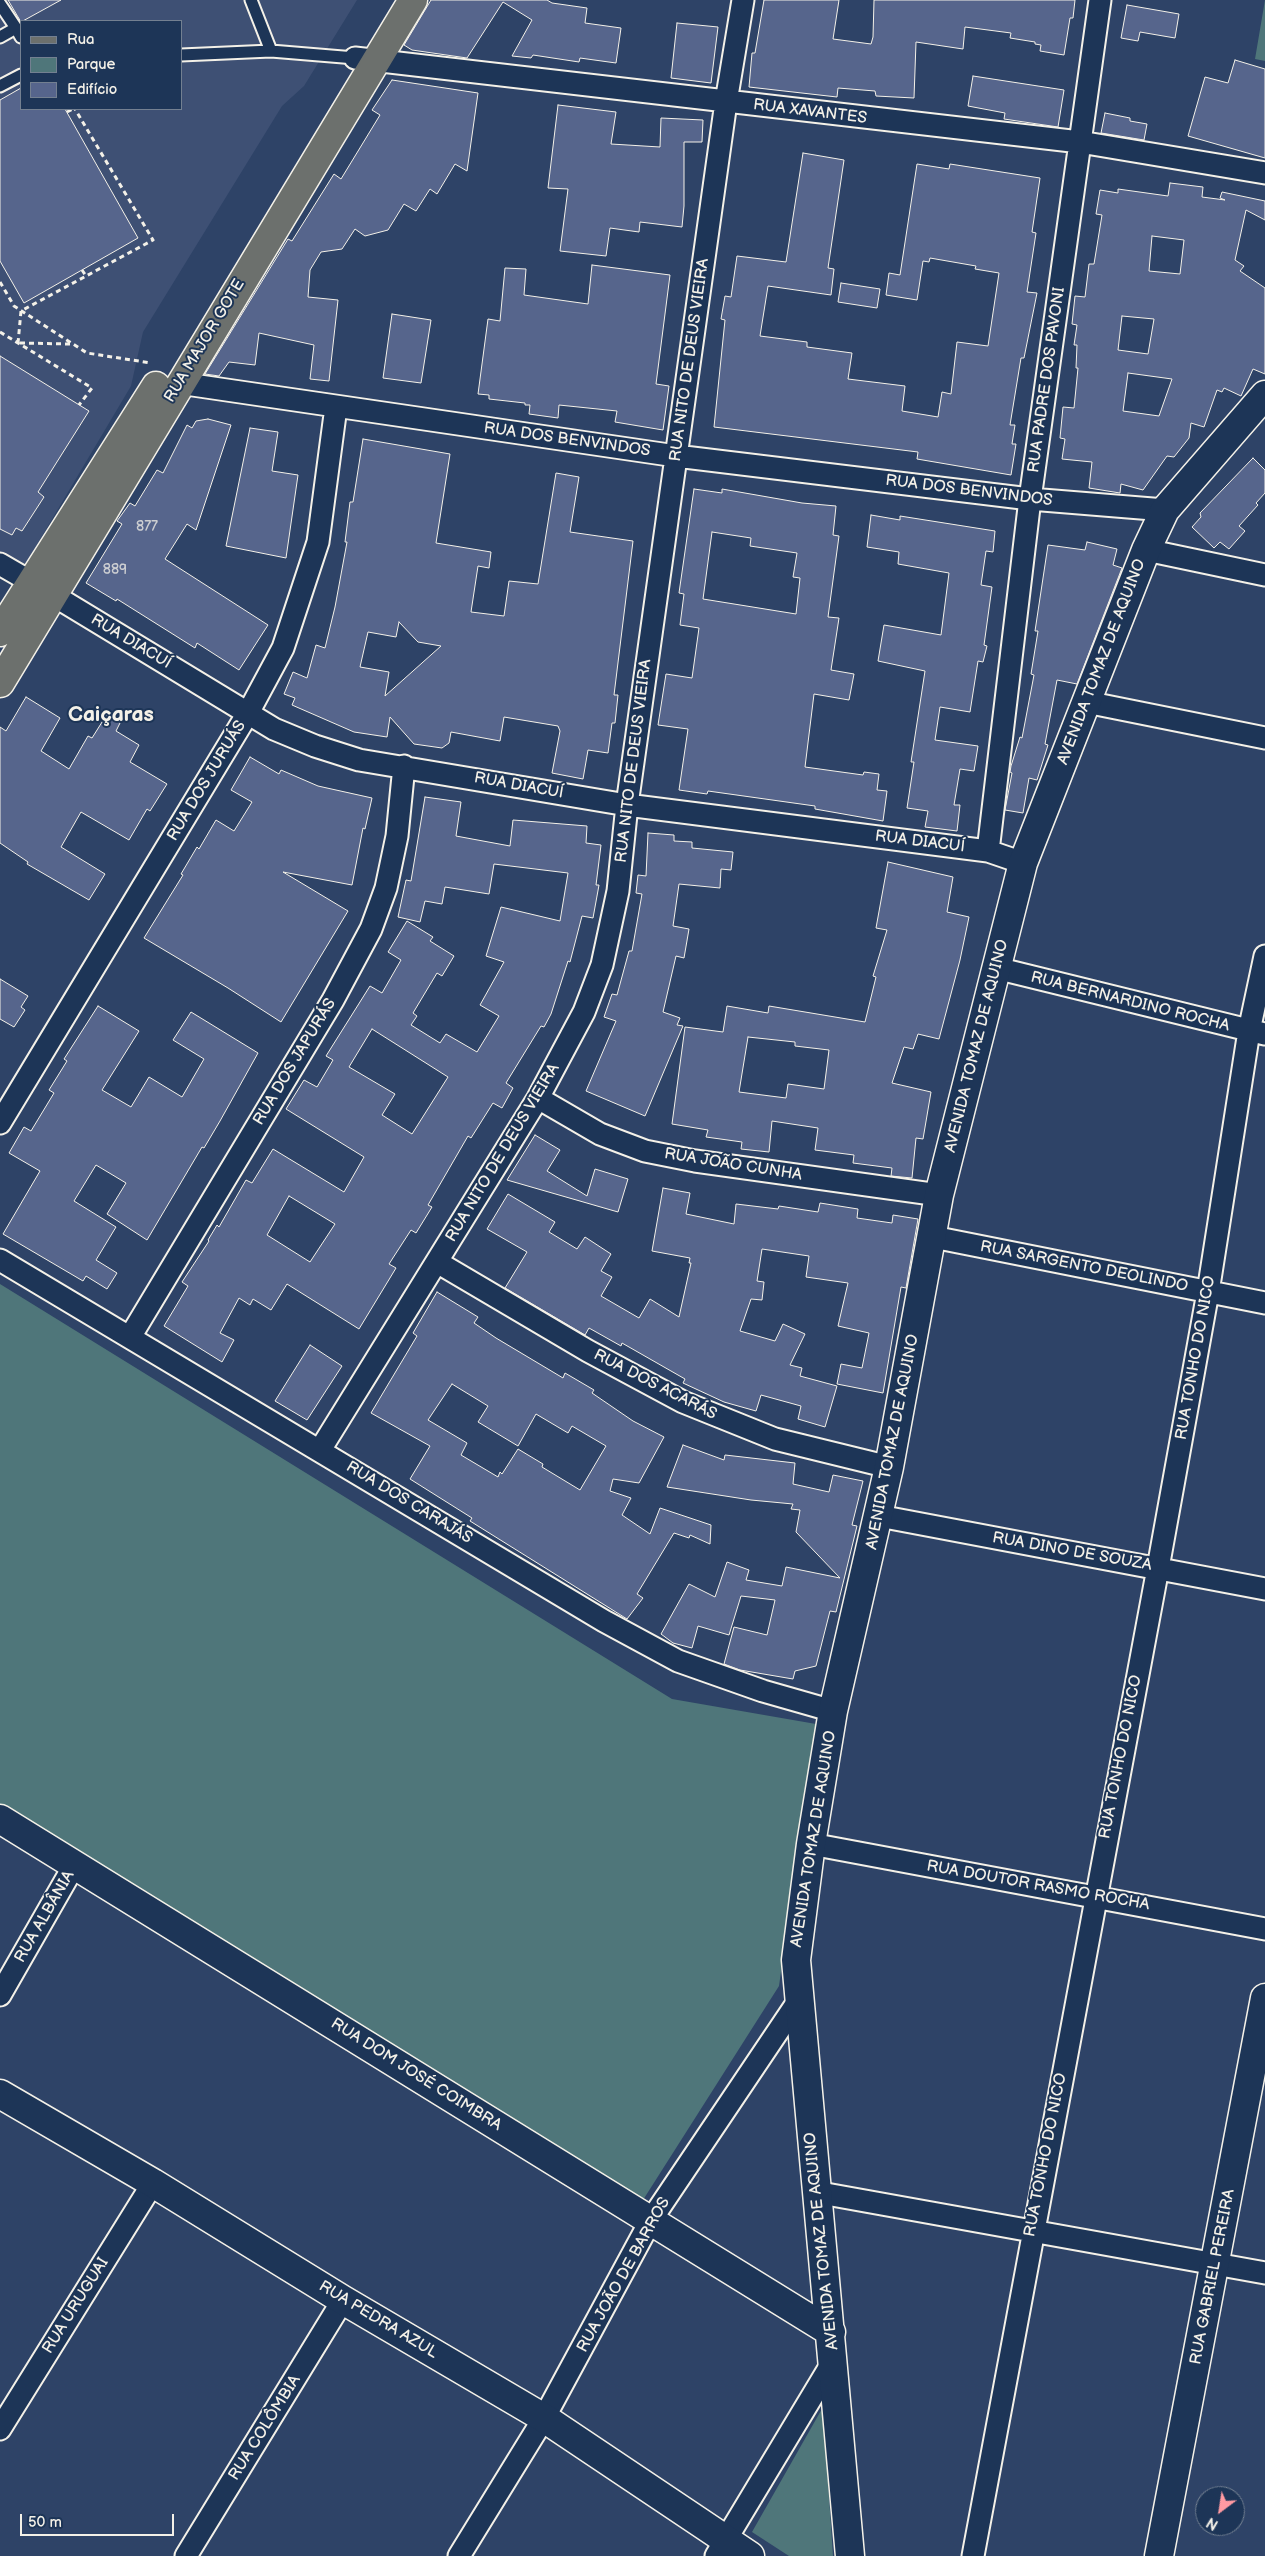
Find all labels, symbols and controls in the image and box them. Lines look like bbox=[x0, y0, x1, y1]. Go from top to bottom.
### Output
legend bbox=[20, 20, 182, 110]
text: Rua bbox=[67, 30, 95, 49]
text: Parque bbox=[67, 55, 115, 74]
text: Edifício bbox=[67, 80, 117, 99]
street label: RUA XAVANTES bbox=[752, 95, 868, 129]
street label: RUA NITO DE DEUS VIEIRA bbox=[666, 257, 714, 463]
street label: RUA MAJOR GOTE bbox=[161, 276, 249, 406]
street label: RUA PADRE DOS PAVONI bbox=[1024, 286, 1070, 474]
street label: RUA DOS BENVINDOS bbox=[482, 419, 652, 461]
street label: RUA DOS BENVINDOS bbox=[884, 471, 1054, 511]
house number: 877 bbox=[136, 519, 158, 535]
street label: AVENIDA TOMAZ DE AQUINO bbox=[1054, 556, 1150, 768]
house number: 889 bbox=[103, 562, 127, 578]
street label: RUA DIACUÍ bbox=[87, 610, 175, 674]
street label: RUA NITO DE DEUS VIEIRA bbox=[612, 658, 656, 864]
district label: Caiçaras bbox=[68, 703, 154, 729]
street label: RUA DOS JURUÁS bbox=[163, 717, 251, 845]
street label: RUA DIACUÍ bbox=[473, 769, 565, 803]
street label: RUA DIACUÍ bbox=[874, 827, 966, 857]
street label: AVENIDA TOMAZ DE AQUINO bbox=[941, 938, 1013, 1154]
street label: RUA BERNARDINO ROCHA bbox=[1029, 968, 1231, 1036]
street label: RUA DOS JAPURÁS bbox=[250, 995, 340, 1129]
street label: RUA NITO DE DEUS VIEIRA bbox=[442, 1060, 564, 1246]
street label: RUA JOÃO CUNHA bbox=[663, 1145, 803, 1185]
street label: RUA SARGENTO DEOLINDO bbox=[978, 1237, 1190, 1297]
street label: RUA TONHO DO NICO bbox=[1172, 1274, 1220, 1442]
street label: AVENIDA TOMAZ DE AQUINO bbox=[863, 1333, 923, 1551]
street label: RUA DOS ACARÁS bbox=[590, 1346, 720, 1424]
street label: RUA DOS CARAJÁS bbox=[342, 1458, 476, 1548]
street label: RUA DINO DE SOUZA bbox=[991, 1529, 1153, 1575]
street label: RUA TONHO DO NICO bbox=[1096, 1674, 1146, 1840]
street label: AVENIDA TOMAZ DE AQUINO bbox=[787, 1729, 841, 1949]
street label: RUA DOUTOR RASMO ROCHA bbox=[925, 1857, 1151, 1915]
street label: RUA ALBÂNIA bbox=[11, 1868, 79, 1966]
street label: RUA DOM JOSÉ COIMBRA bbox=[327, 2014, 505, 2136]
street label: RUA TONHO DO NICO bbox=[1021, 2072, 1071, 2238]
street label: AVENIDA TOMAZ DE AQUINO bbox=[801, 2131, 843, 2351]
street label: RUA GABRIEL PEREIRA bbox=[1187, 2188, 1239, 2366]
street label: RUA JOÃO DE BARROS bbox=[573, 2194, 675, 2356]
street label: RUA URUGUAI bbox=[39, 2254, 113, 2358]
street label: RUA PEDRA AZUL bbox=[315, 2277, 441, 2363]
street label: RUA COLÔMBIA bbox=[225, 2372, 305, 2484]
north arrow bbox=[1195, 2486, 1245, 2536]
scale bar bbox=[22, 2504, 176, 2536]
text: 50 m bbox=[28, 2513, 62, 2532]
text: N bbox=[1204, 2513, 1221, 2533]

